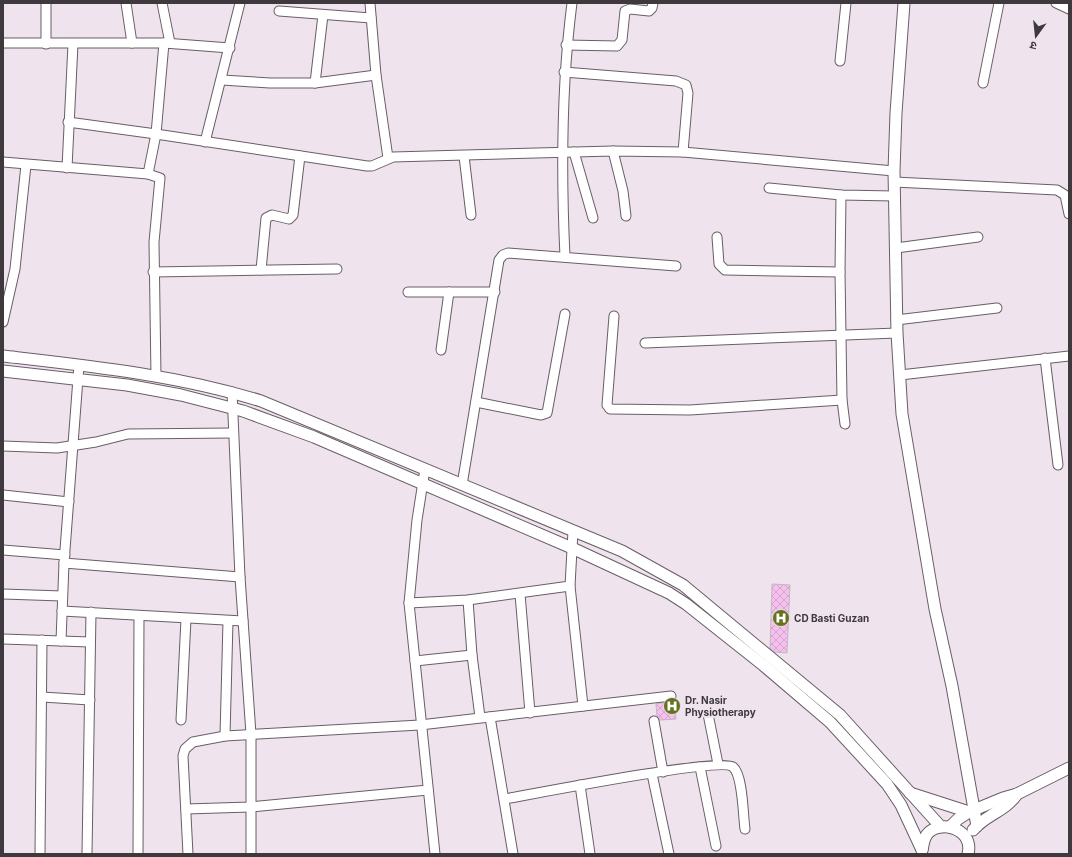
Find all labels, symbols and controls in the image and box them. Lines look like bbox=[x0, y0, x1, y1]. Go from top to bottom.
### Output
north arrow bbox=[1016, 16, 1056, 56]
text: उ bbox=[1028, 38, 1038, 53]
hospital icon: CD Basti Guzan bbox=[771, 608, 791, 628]
place label: CD Basti Guzan bbox=[794, 612, 869, 624]
place label: Dr. Nasir Physiotherapy bbox=[685, 694, 756, 719]
hospital icon: Dr. Nasir Physiotherapy bbox=[662, 696, 682, 716]

